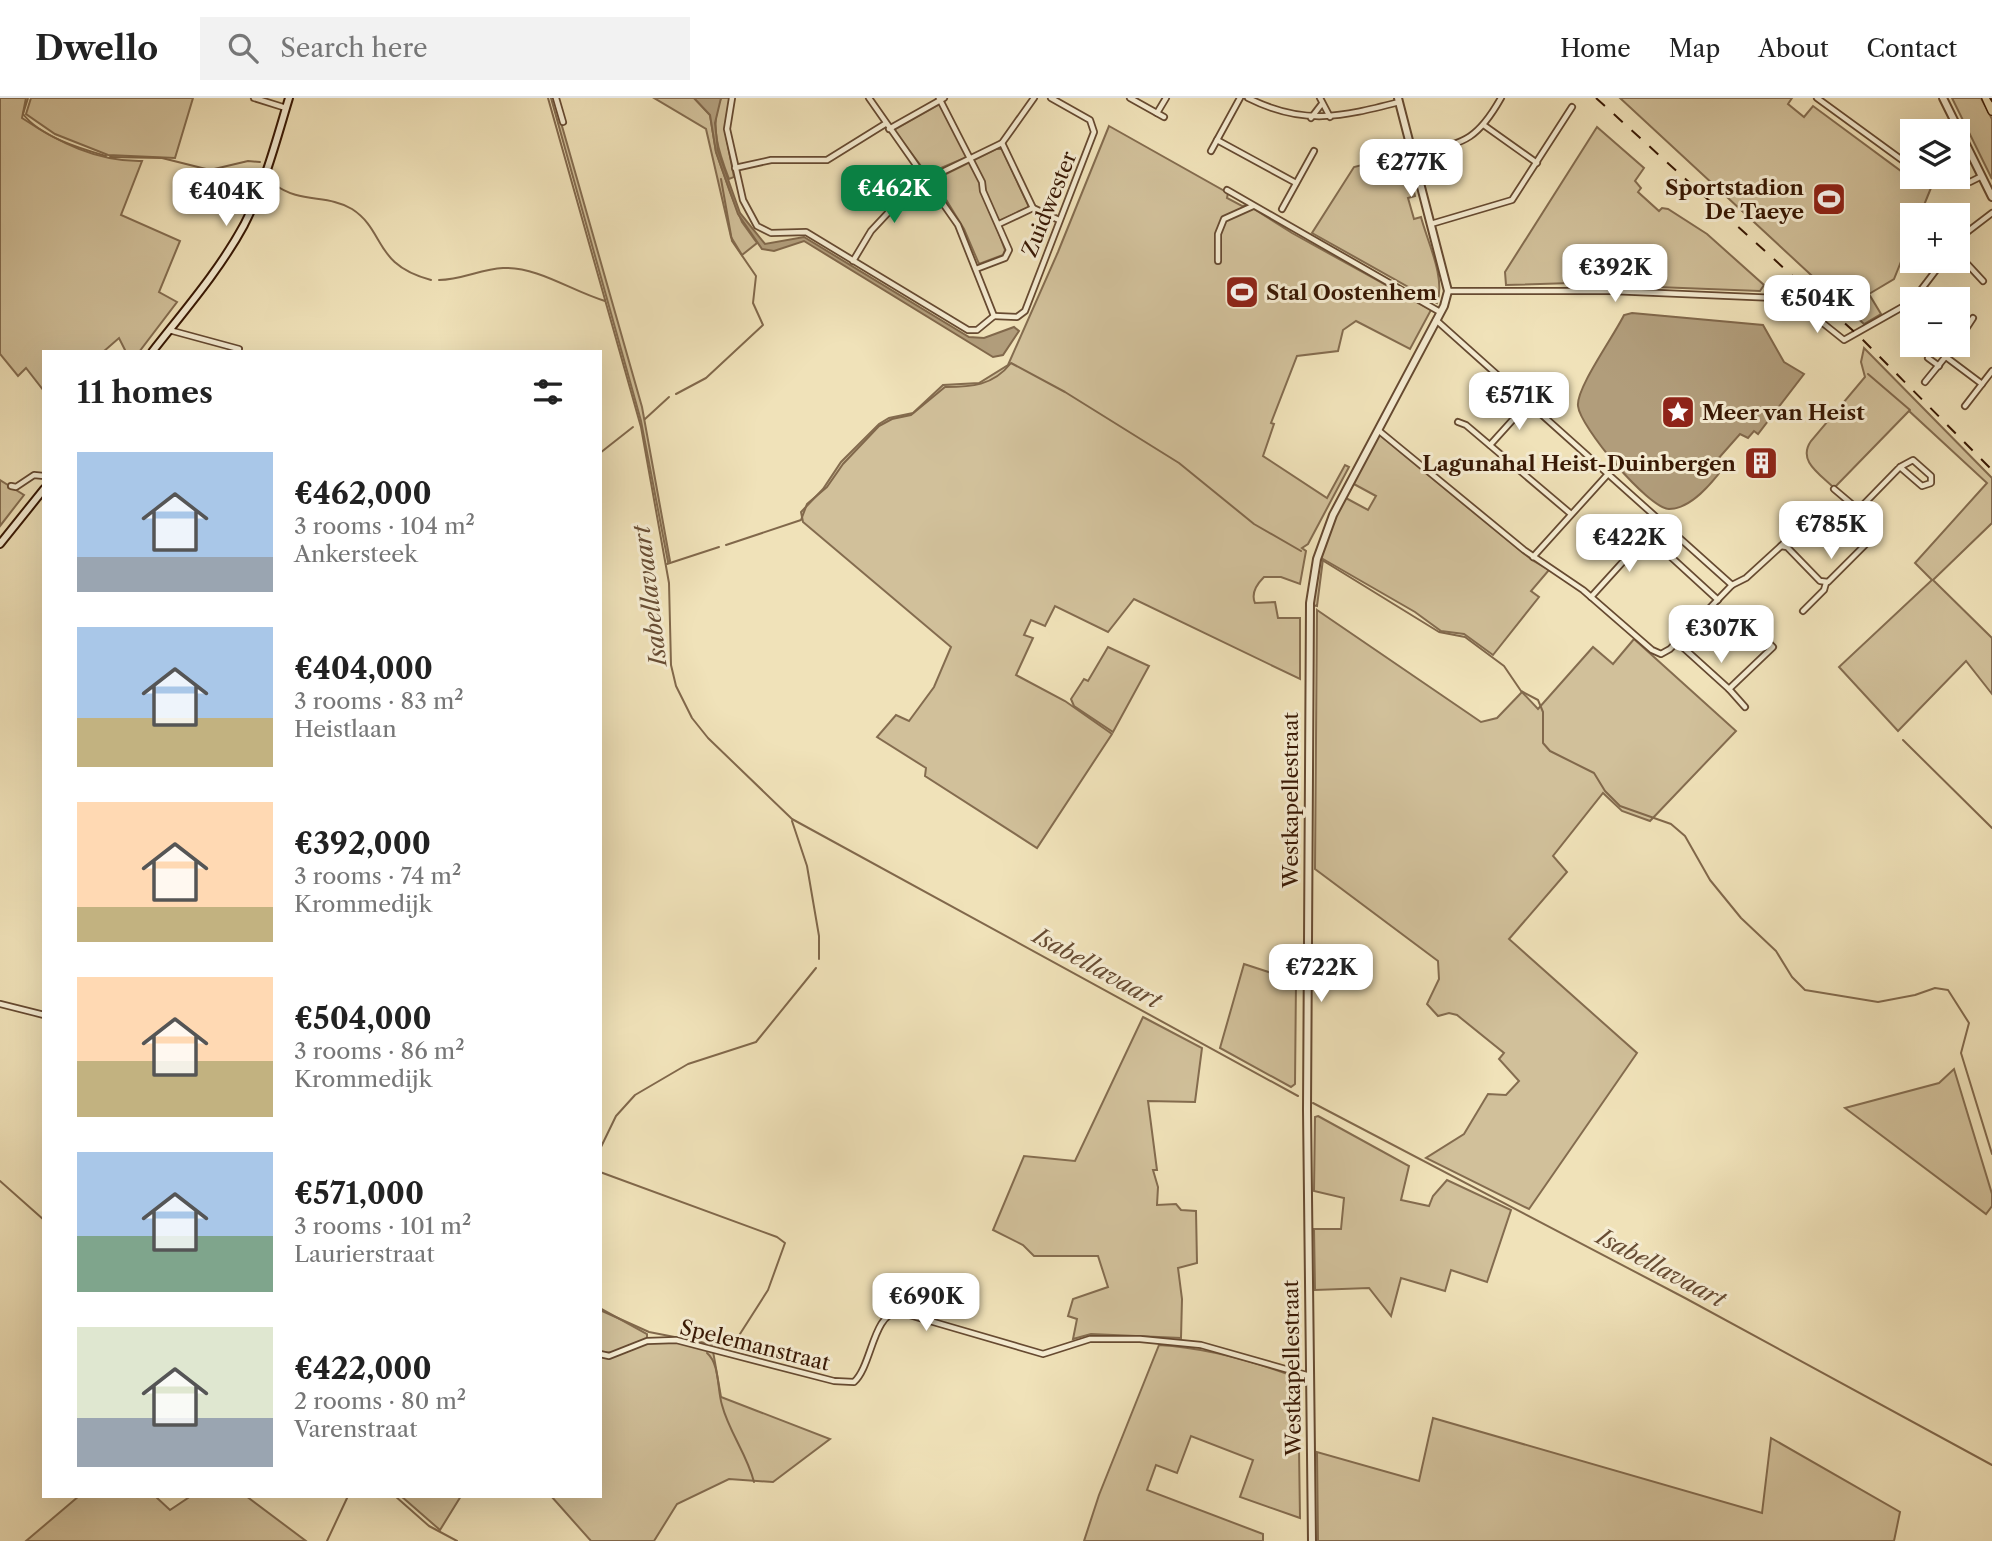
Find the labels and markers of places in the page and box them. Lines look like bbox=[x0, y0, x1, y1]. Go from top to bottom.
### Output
pin: €277K bbox=[1362, 140, 1460, 199]
pin: €462K bbox=[845, 166, 943, 225]
pin: €404K bbox=[177, 169, 275, 228]
place label: Sportstadion De Taeye bbox=[1665, 175, 1805, 224]
sports icon: Sportstadion De Taeye bbox=[1810, 180, 1848, 218]
pin: €392K bbox=[1566, 244, 1664, 304]
sports icon: Stal Oostenhem bbox=[1223, 273, 1261, 311]
pin: €504K bbox=[1768, 275, 1866, 335]
place label: Stal Oostenhem bbox=[1266, 280, 1437, 305]
pin: €571K bbox=[1470, 372, 1568, 432]
place icon: Meer van Heist bbox=[1659, 393, 1697, 431]
place label: Meer van Heist bbox=[1702, 400, 1865, 425]
building icon: Lagunahal Heist-Duinbergen bbox=[1742, 444, 1780, 482]
place label: Lagunahal Heist-Duinbergen bbox=[1422, 451, 1737, 476]
pin: €785K bbox=[1782, 502, 1880, 561]
pin: €422K bbox=[1580, 514, 1678, 574]
pin: €307K bbox=[1672, 606, 1770, 665]
pin: €722K bbox=[1272, 944, 1370, 1004]
pin: €690K bbox=[877, 1274, 975, 1333]

